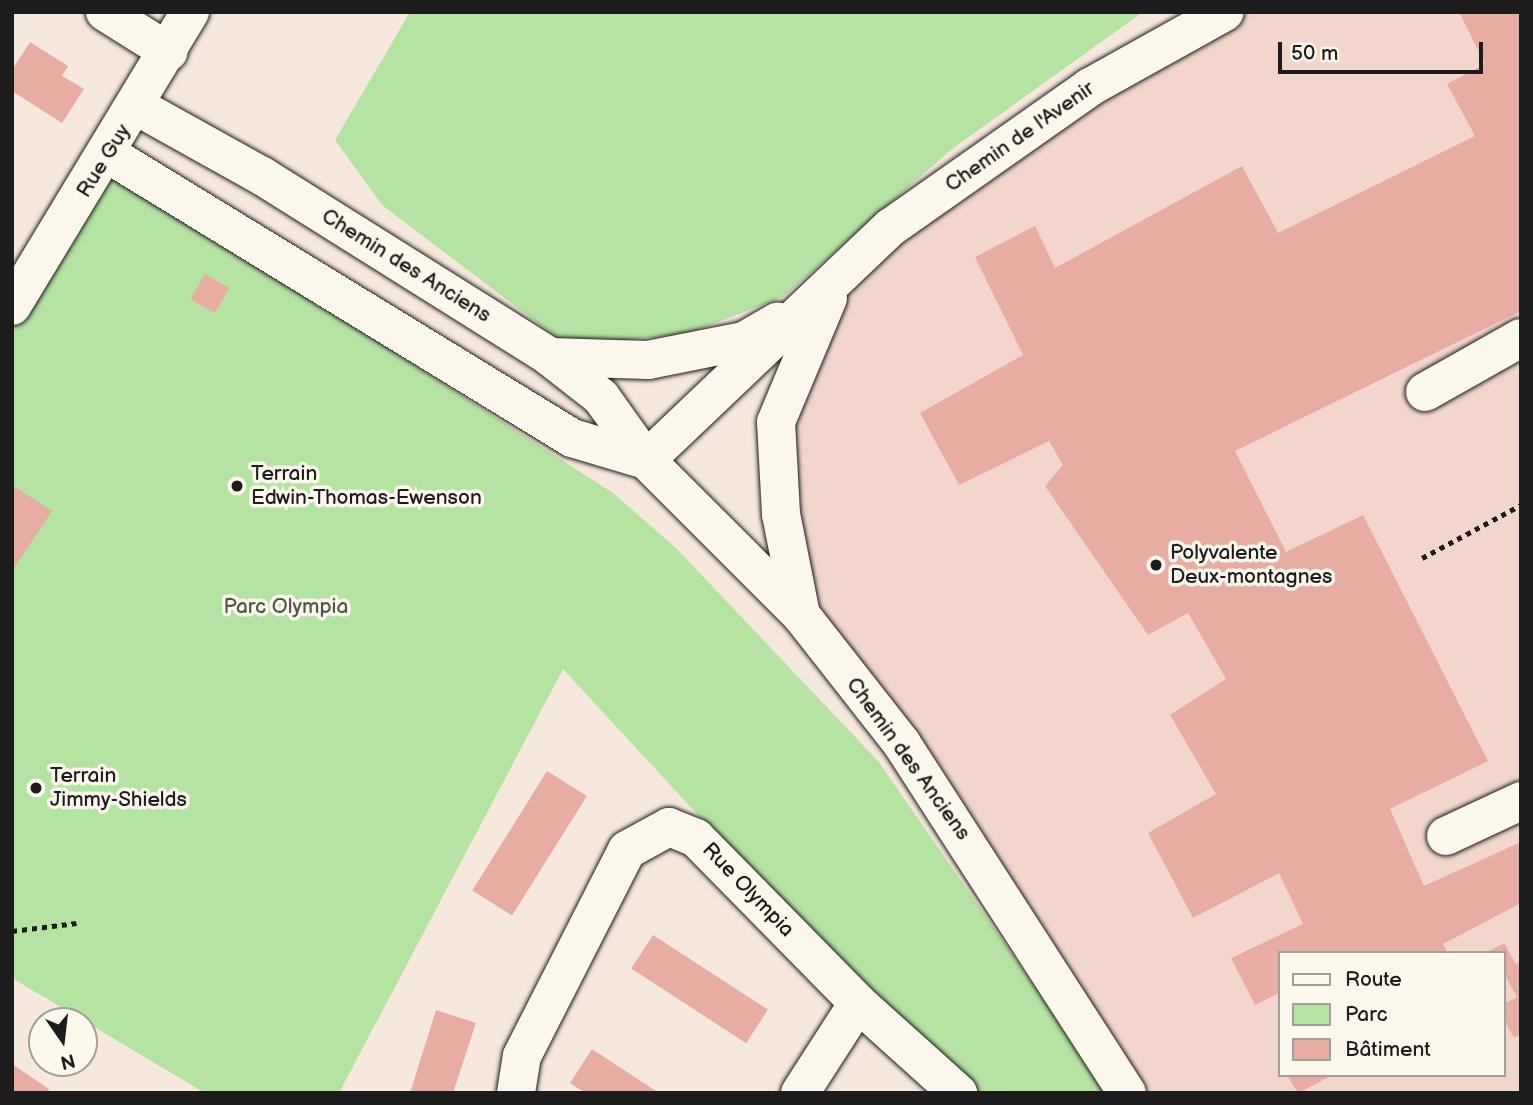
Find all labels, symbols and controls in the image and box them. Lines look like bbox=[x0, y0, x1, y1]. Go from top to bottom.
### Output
scale bar bbox=[1281, 28, 1486, 72]
text: 50 m bbox=[1291, 41, 1338, 66]
street label: Chemin de l'Avenir bbox=[941, 76, 1099, 198]
street label: Rue Guy bbox=[72, 120, 136, 202]
street label: Chemin des Anciens bbox=[317, 204, 495, 328]
place label: Terrain Edwin-Thomas-Ewenson bbox=[251, 461, 482, 511]
marker: Terrain Edwin-Thomas-Ewenson bbox=[229, 478, 245, 494]
place label: Polyvalente Deux-montagnes bbox=[1170, 540, 1332, 590]
marker: Polyvalente Deux-montagnes bbox=[1148, 557, 1164, 573]
park label: Parc Olympia bbox=[224, 594, 348, 620]
street label: Chemin des Anciens bbox=[841, 673, 975, 845]
place label: Terrain Jimmy-Shields bbox=[50, 763, 187, 813]
marker: Terrain Jimmy-Shields bbox=[28, 780, 44, 796]
street label: Rue Olympia bbox=[697, 838, 799, 942]
legend bbox=[1278, 951, 1505, 1077]
text: Route bbox=[1345, 967, 1402, 992]
text: Parc bbox=[1345, 1002, 1388, 1027]
north arrow bbox=[28, 1007, 98, 1077]
text: Bâtiment bbox=[1345, 1037, 1431, 1062]
text: N bbox=[58, 1048, 77, 1074]

